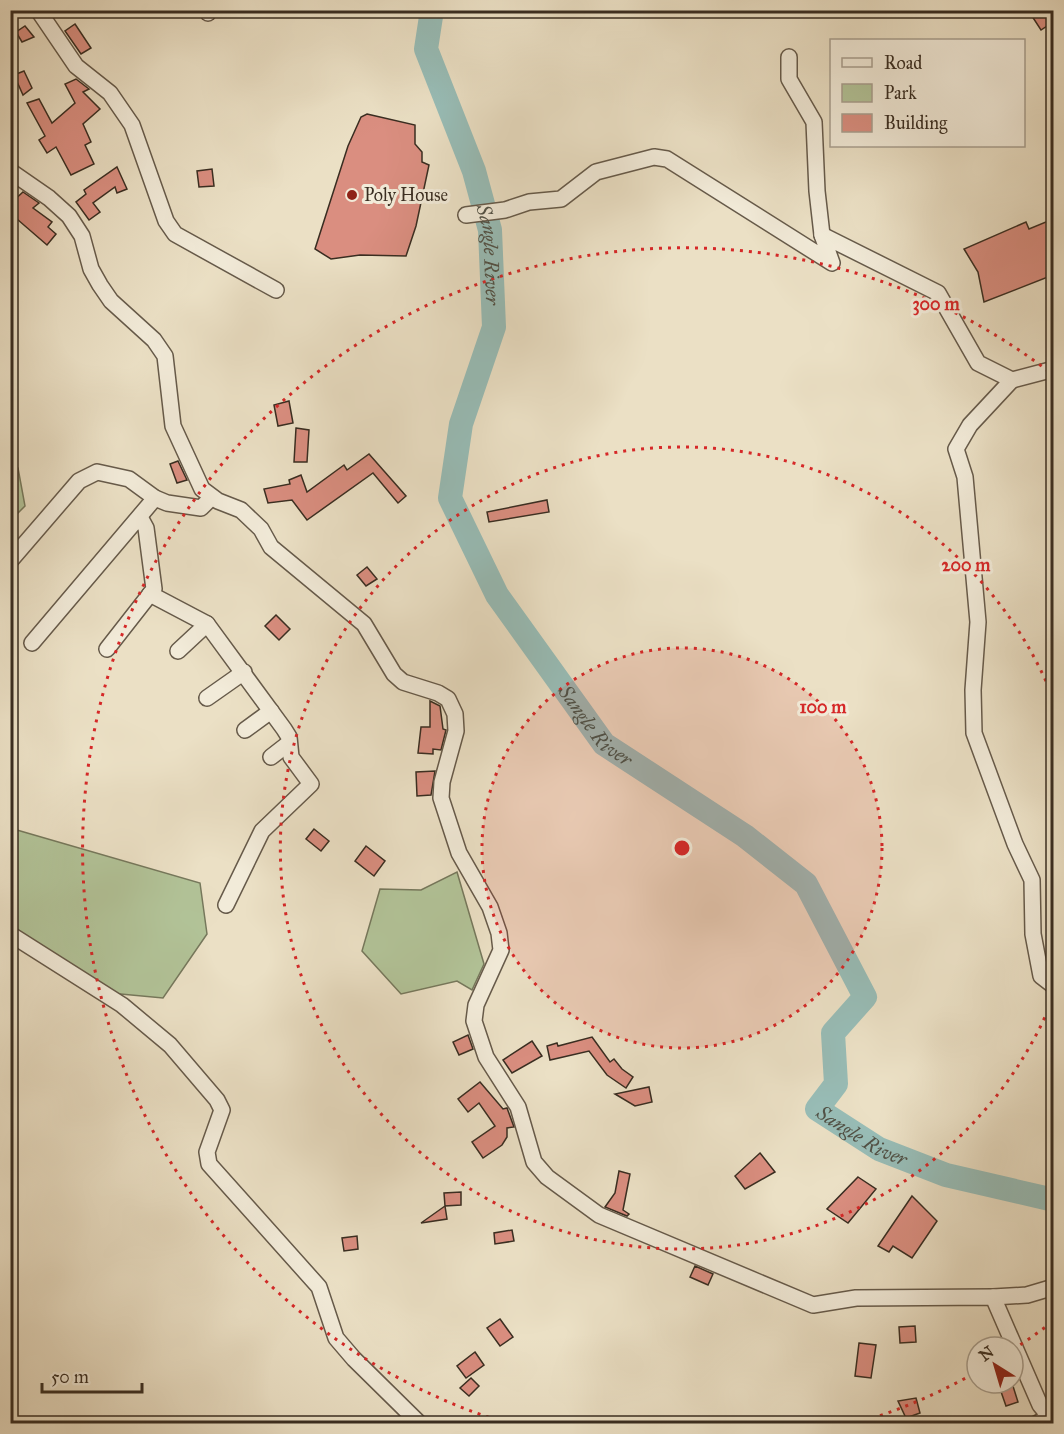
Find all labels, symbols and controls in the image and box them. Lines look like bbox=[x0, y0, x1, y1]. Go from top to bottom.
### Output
legend bbox=[830, 39, 1025, 147]
text: Road bbox=[884, 52, 922, 74]
text: Park bbox=[884, 82, 917, 104]
text: Building bbox=[884, 112, 948, 135]
place label: Poly House bbox=[364, 184, 448, 206]
marker: Poly House bbox=[345, 188, 359, 202]
water label: Sangle River bbox=[471, 201, 505, 307]
text: 300 m bbox=[912, 293, 960, 316]
text: 200 m bbox=[942, 554, 991, 576]
water label: Sangle River bbox=[553, 679, 638, 772]
text: 100 m bbox=[800, 696, 847, 718]
centre of rings bbox=[672, 838, 692, 858]
water label: Sangle River bbox=[811, 1099, 912, 1171]
north arrow bbox=[965, 1335, 1025, 1395]
text: N bbox=[975, 1341, 998, 1365]
scale bar bbox=[42, 1356, 142, 1394]
text: 50 m bbox=[51, 1366, 89, 1388]

